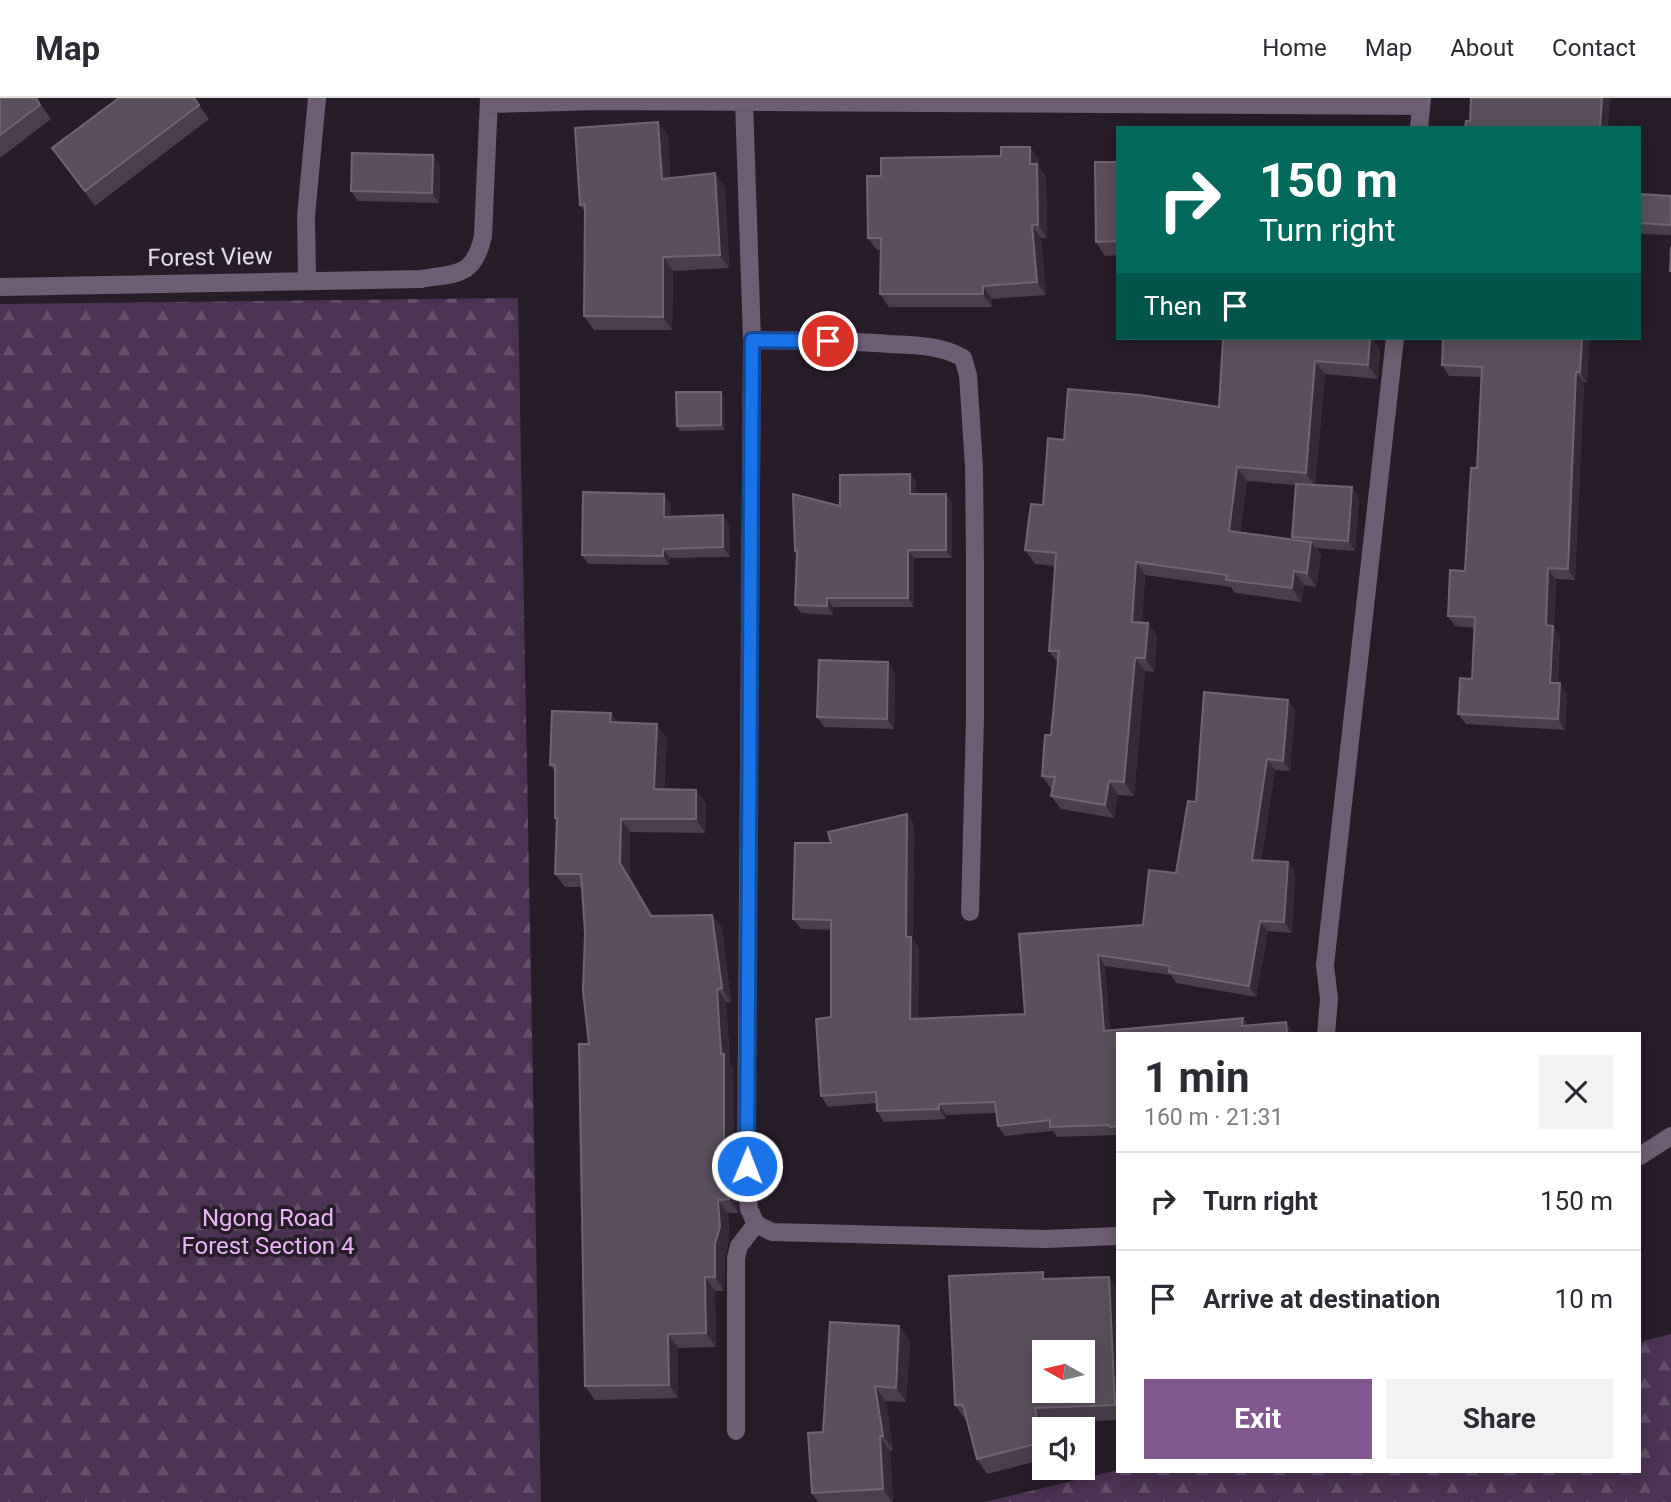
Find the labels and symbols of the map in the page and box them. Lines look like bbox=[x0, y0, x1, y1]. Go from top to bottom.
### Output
street label: Forest View bbox=[147, 242, 273, 272]
pin bbox=[798, 311, 858, 371]
position arrow bbox=[710, 1129, 784, 1203]
park label: Ngong Road Forest Section 4 bbox=[181, 1204, 355, 1260]
north arrow bbox=[1032, 1340, 1096, 1404]

